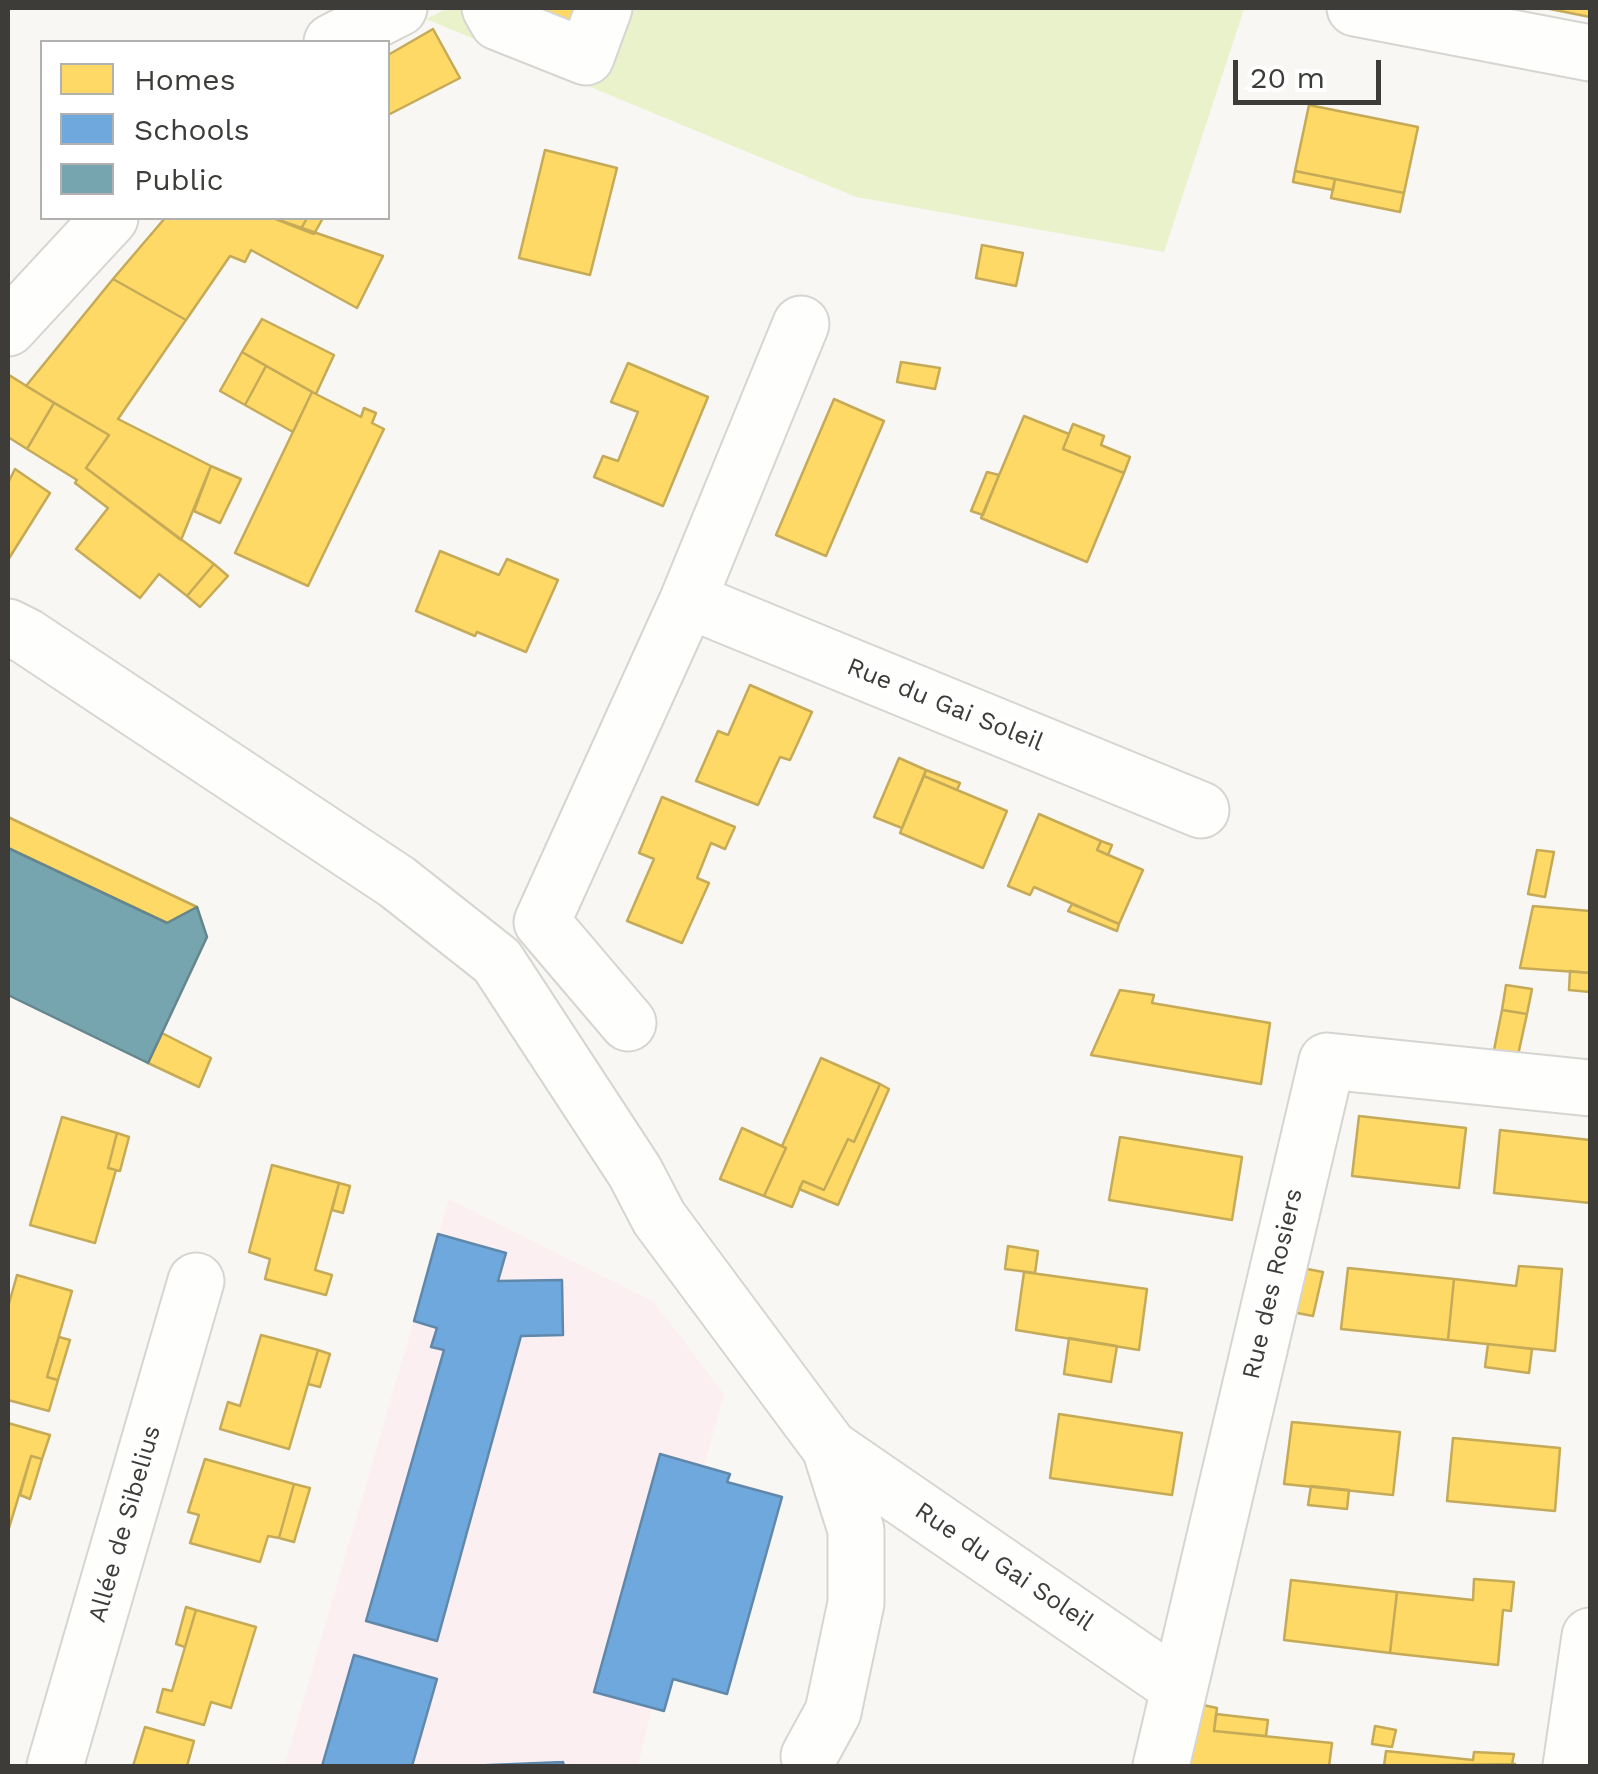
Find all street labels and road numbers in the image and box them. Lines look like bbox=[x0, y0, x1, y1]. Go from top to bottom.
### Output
street label: Rue du Gai Soleil bbox=[842, 652, 1048, 758]
street label: Rue des Rosiers bbox=[1236, 1186, 1310, 1382]
street label: Allée de Sibelius bbox=[83, 1422, 167, 1626]
street label: Rue du Gai Soleil bbox=[909, 1496, 1099, 1638]

